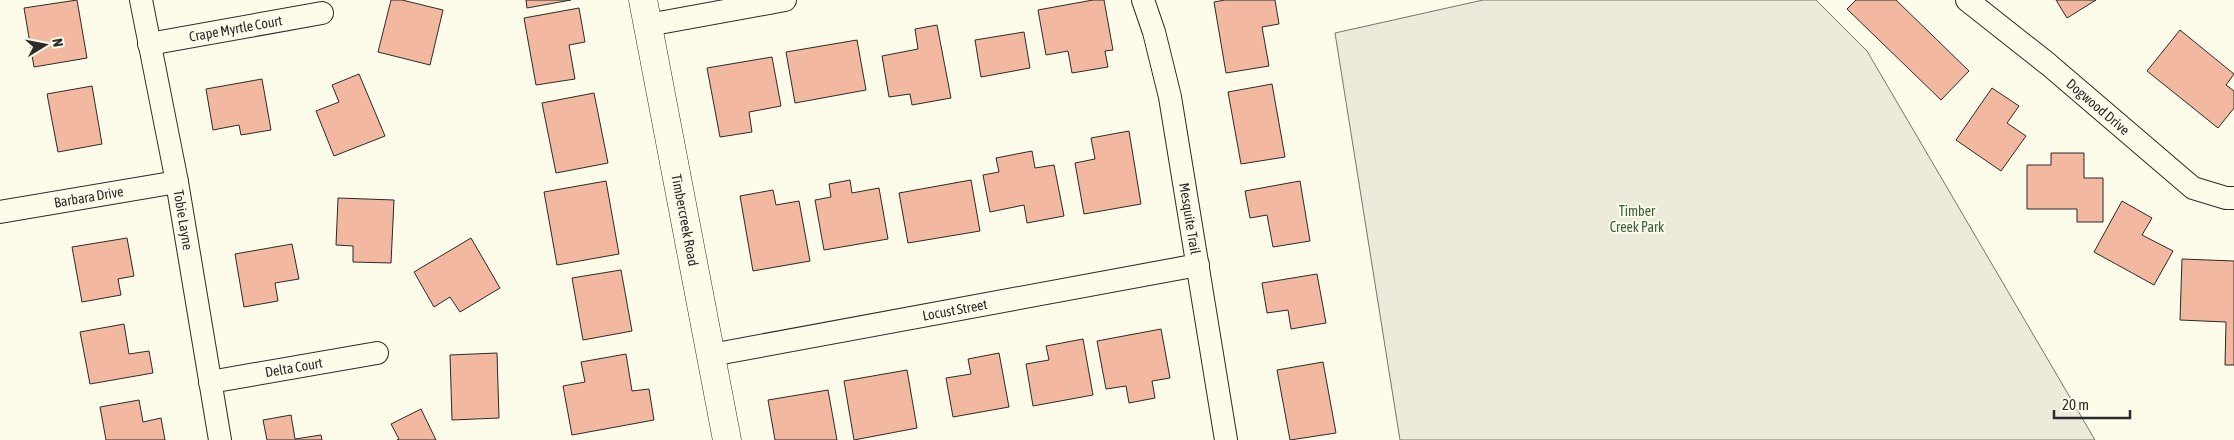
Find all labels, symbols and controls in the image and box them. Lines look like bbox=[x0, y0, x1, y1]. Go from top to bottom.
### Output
street label: Crape Myrtle Court bbox=[188, 12, 283, 45]
north arrow bbox=[20, 20, 70, 70]
text: N bbox=[49, 37, 66, 48]
street label: Dogwood Drive bbox=[2063, 75, 2133, 138]
street label: Timbercreek Road bbox=[668, 173, 702, 267]
street label: Mesquite Trail bbox=[1176, 182, 1204, 256]
street label: Barbara Drive bbox=[53, 183, 125, 211]
street label: Tobie Layne bbox=[170, 189, 196, 251]
park label: Timber Creek Park bbox=[1610, 203, 1664, 235]
street label: Locust Street bbox=[921, 296, 989, 324]
street label: Delta Court bbox=[264, 355, 324, 380]
scale bar bbox=[2054, 388, 2130, 420]
text: 20 m bbox=[2062, 396, 2089, 413]

